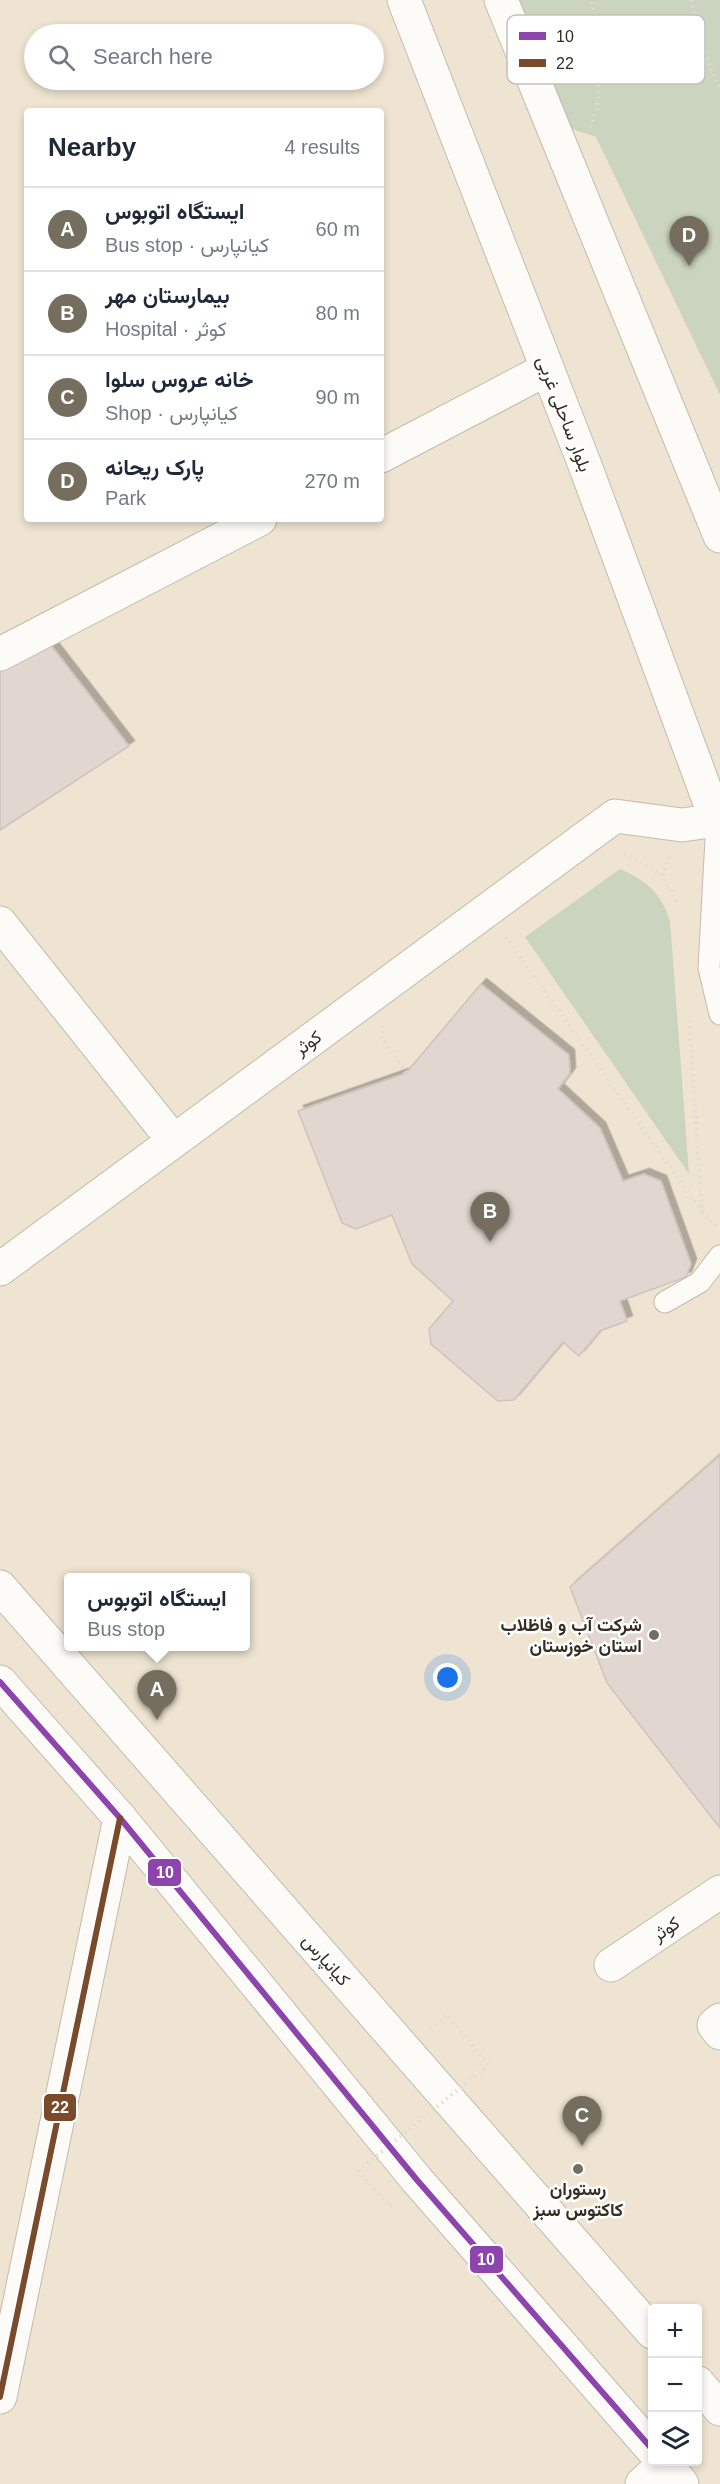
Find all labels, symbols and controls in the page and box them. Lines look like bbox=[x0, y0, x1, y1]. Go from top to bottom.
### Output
legend bbox=[507, 15, 705, 84]
search box bbox=[24, 24, 384, 90]
text: 10 bbox=[556, 28, 574, 45]
icon: search bbox=[45, 41, 78, 74]
text: Search here bbox=[93, 44, 213, 69]
text: 22 bbox=[556, 55, 574, 72]
text: Nearby bbox=[48, 132, 136, 162]
text: 4 results bbox=[284, 136, 360, 158]
text: ایستگاه اتوبوس bbox=[105, 199, 245, 224]
pin: D bbox=[670, 216, 708, 266]
text: A bbox=[60, 218, 75, 240]
text: 60 m bbox=[316, 218, 360, 240]
text: Bus stop · کیانپارس bbox=[105, 234, 269, 256]
text: بیمارستان مهر bbox=[105, 283, 230, 308]
text: B bbox=[60, 302, 75, 324]
text: 80 m bbox=[316, 302, 360, 324]
text: Hospital · کوثر bbox=[105, 318, 227, 340]
street label: بلوار ساحلی غربی bbox=[532, 353, 595, 475]
text: خانه عروس سلوا bbox=[105, 367, 253, 392]
text: C bbox=[60, 386, 75, 408]
text: 90 m bbox=[316, 386, 360, 408]
text: Shop · کیانپارس bbox=[105, 402, 238, 424]
text: پارک ریحانه bbox=[105, 455, 204, 480]
text: D bbox=[60, 470, 75, 492]
text: 270 m bbox=[304, 470, 360, 492]
text: Park bbox=[105, 487, 146, 509]
street label: کوثر bbox=[290, 1027, 326, 1061]
pin: B bbox=[470, 1192, 510, 1242]
popup bbox=[64, 1573, 250, 1651]
text: ایستگاه اتوبوس bbox=[87, 1586, 227, 1611]
place label: شرکت آب و فاظلاب استان خوزستان bbox=[501, 1615, 642, 1657]
text: Bus stop bbox=[87, 1618, 165, 1640]
marker: شرکت آب و فاظلاب استان خوزستان bbox=[647, 1628, 661, 1642]
your location bbox=[433, 1663, 462, 1692]
pin: A bbox=[138, 1670, 176, 1720]
line badge: 10 bbox=[147, 1858, 182, 1887]
text: 10 bbox=[156, 1864, 174, 1881]
street label: کوثر bbox=[648, 1913, 684, 1947]
street label: کیانپارس bbox=[297, 1930, 354, 1991]
line badge: 22 bbox=[43, 2093, 77, 2122]
pin: C bbox=[562, 2096, 602, 2146]
text: 22 bbox=[51, 2099, 69, 2116]
marker: رستوران کاکتوس سبز bbox=[571, 2162, 585, 2176]
place label: رستوران کاکتوس سبز bbox=[532, 2179, 623, 2221]
line badge: 10 bbox=[469, 2245, 504, 2274]
text: 10 bbox=[477, 2251, 495, 2268]
map controls bbox=[648, 2304, 702, 2466]
button: + bbox=[648, 2304, 702, 2358]
button: − bbox=[648, 2358, 702, 2412]
button: layers bbox=[648, 2412, 702, 2466]

